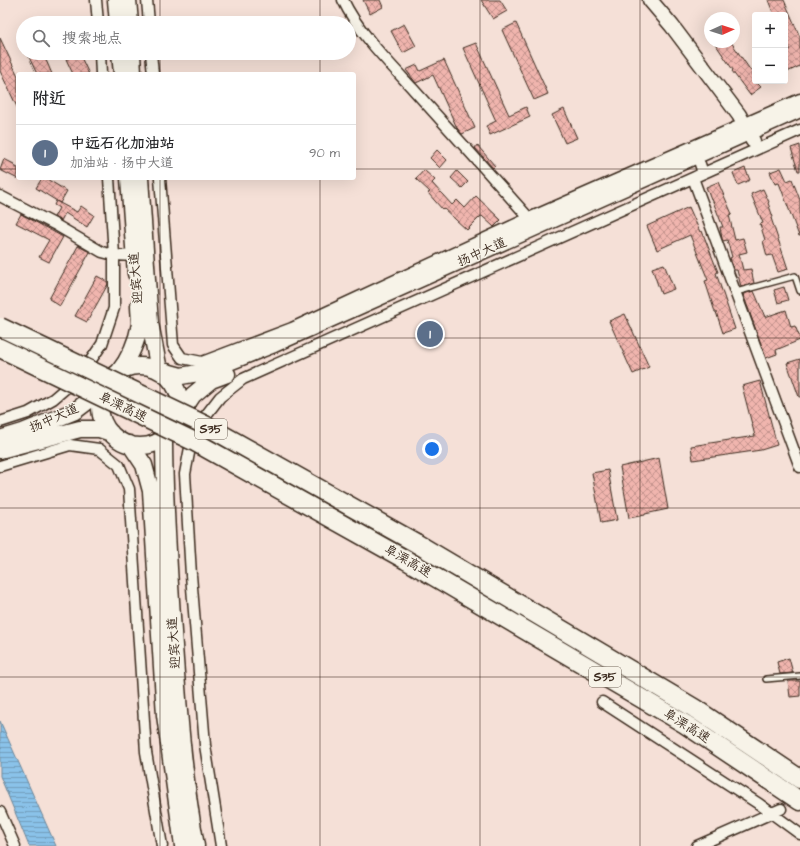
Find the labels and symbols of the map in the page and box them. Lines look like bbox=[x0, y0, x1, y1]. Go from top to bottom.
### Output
north arrow bbox=[704, 12, 740, 48]
street label: 扬中大道 bbox=[455, 233, 509, 271]
street label: 迎宾大道 bbox=[125, 251, 147, 305]
pin: 1 bbox=[417, 319, 443, 349]
street label: 阜溧高速 bbox=[96, 388, 150, 426]
street label: 扬中大道 bbox=[27, 399, 81, 437]
road number: S35 bbox=[195, 419, 227, 439]
your location bbox=[422, 439, 442, 459]
street label: 阜溧高速 bbox=[381, 540, 435, 582]
street label: 迎宾大道 bbox=[163, 616, 185, 670]
road number: S35 bbox=[589, 667, 621, 687]
street label: 阜溧高速 bbox=[660, 705, 714, 747]

